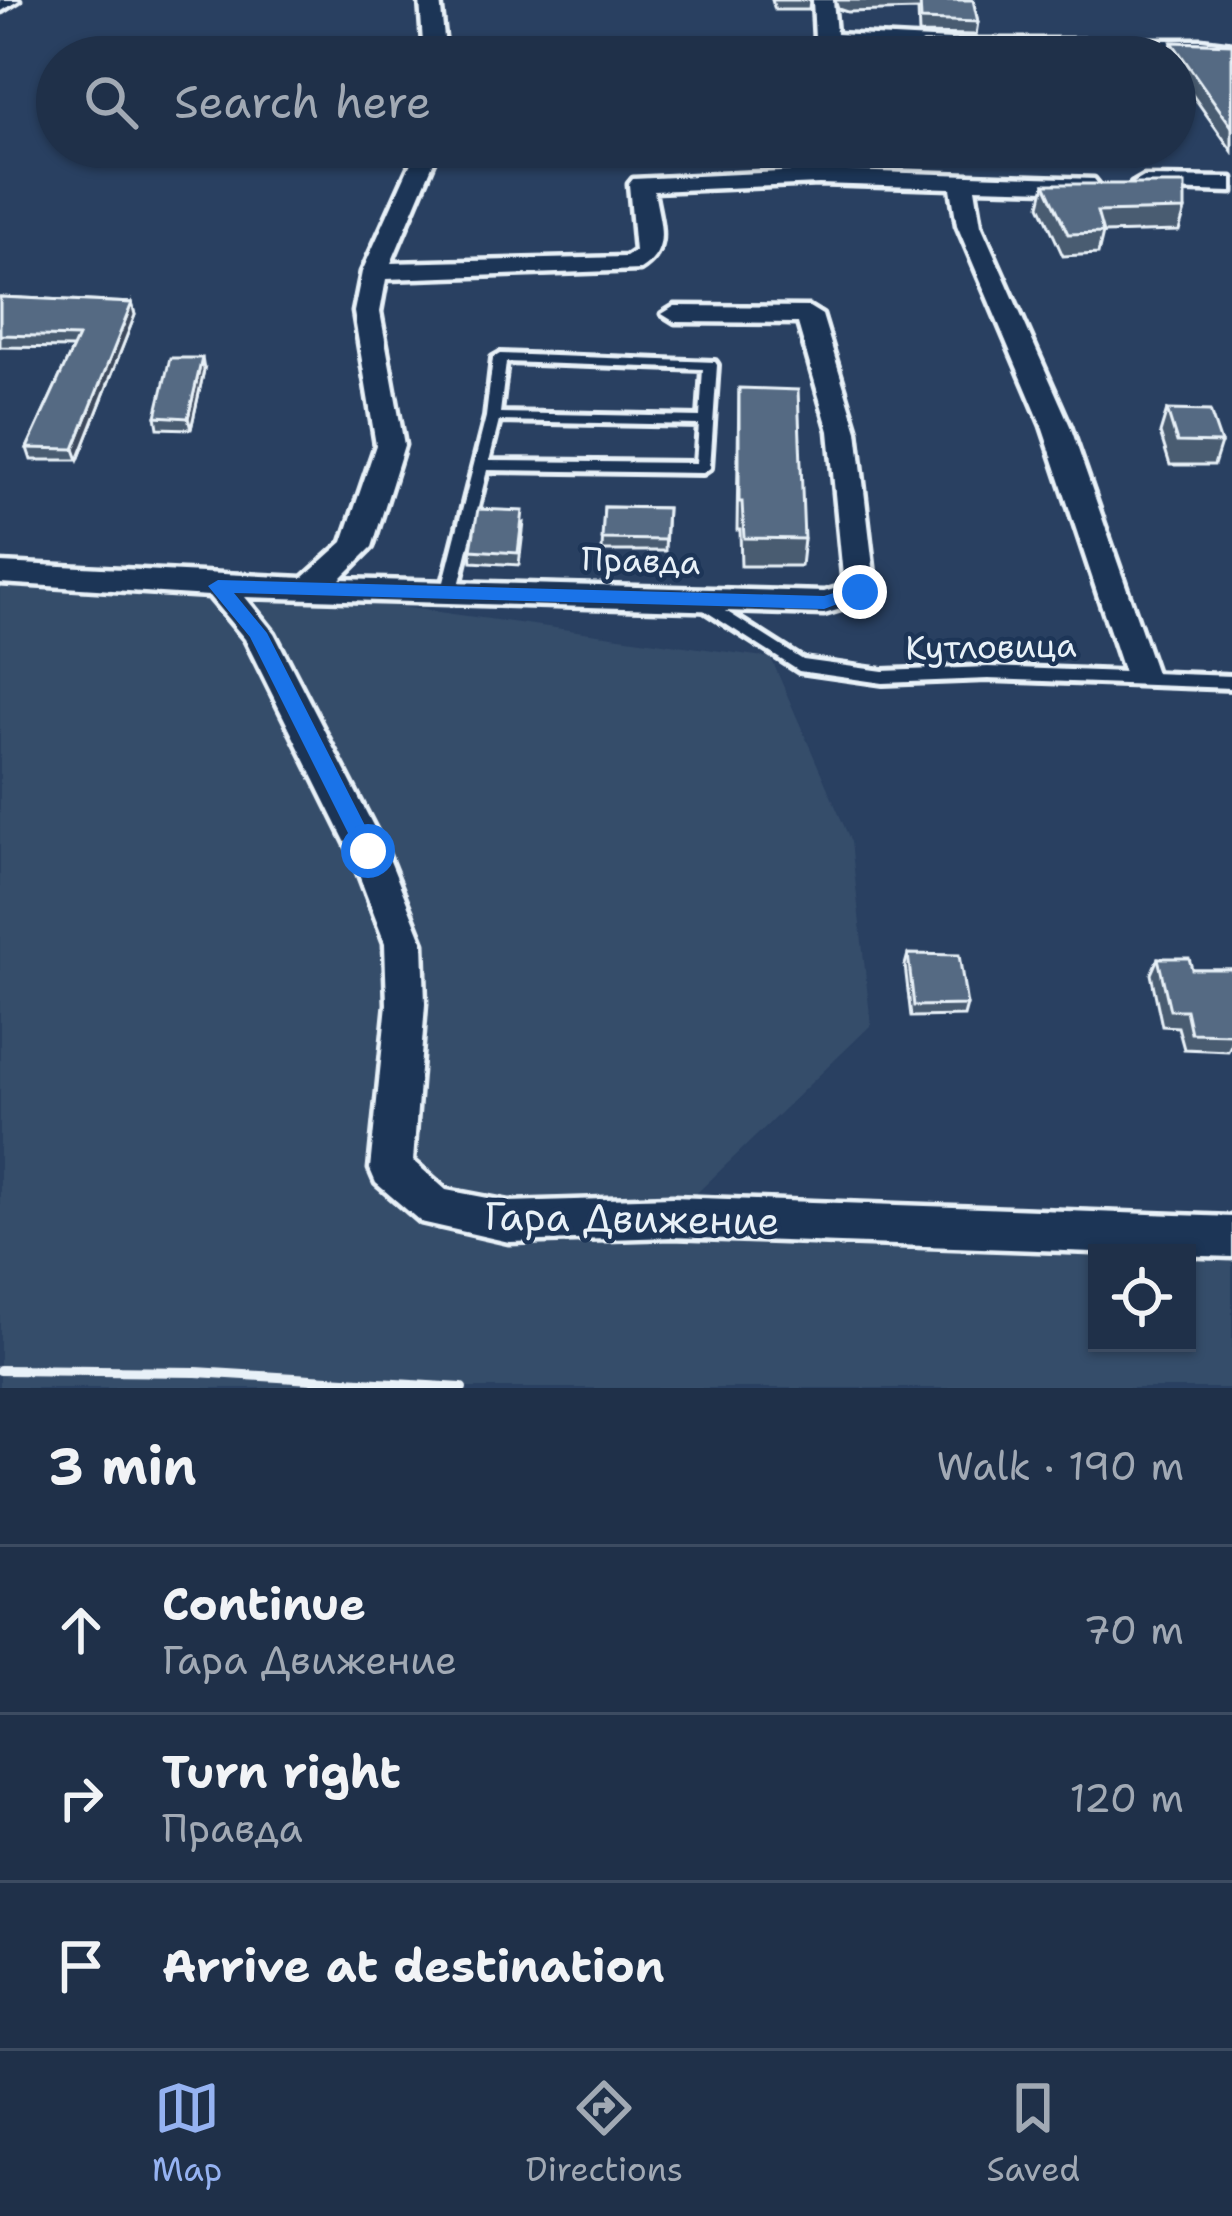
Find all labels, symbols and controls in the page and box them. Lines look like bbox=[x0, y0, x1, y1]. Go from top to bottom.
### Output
search box bbox=[36, 36, 1196, 168]
icon: search bbox=[78, 69, 144, 135]
text: Search here bbox=[174, 72, 431, 132]
street label: Правда bbox=[581, 536, 701, 585]
route end bbox=[833, 565, 887, 619]
street label: Кутловица bbox=[905, 623, 1077, 670]
route start bbox=[341, 824, 395, 878]
street label: Гара Движение bbox=[484, 1189, 780, 1247]
map controls bbox=[1088, 1244, 1196, 1352]
button: locate bbox=[1088, 1244, 1196, 1352]
text: 3 min bbox=[48, 1432, 197, 1500]
text: Walk · 190 m bbox=[937, 1440, 1184, 1492]
text: Continue bbox=[162, 1574, 366, 1634]
icon: ahead bbox=[48, 1597, 114, 1663]
text: 70 m bbox=[1083, 1604, 1184, 1656]
text: Гара Движение bbox=[162, 1634, 457, 1686]
text: Turn right bbox=[162, 1742, 401, 1802]
icon: right bbox=[48, 1765, 114, 1831]
text: 120 m bbox=[1069, 1772, 1184, 1824]
text: Правда bbox=[162, 1802, 303, 1854]
icon: arrive bbox=[48, 1933, 114, 1999]
text: Arrive at destination bbox=[162, 1936, 665, 1996]
tab: Map bbox=[152, 2075, 222, 2192]
tab: Directions bbox=[526, 2075, 683, 2192]
tab: Saved bbox=[987, 2075, 1080, 2192]

